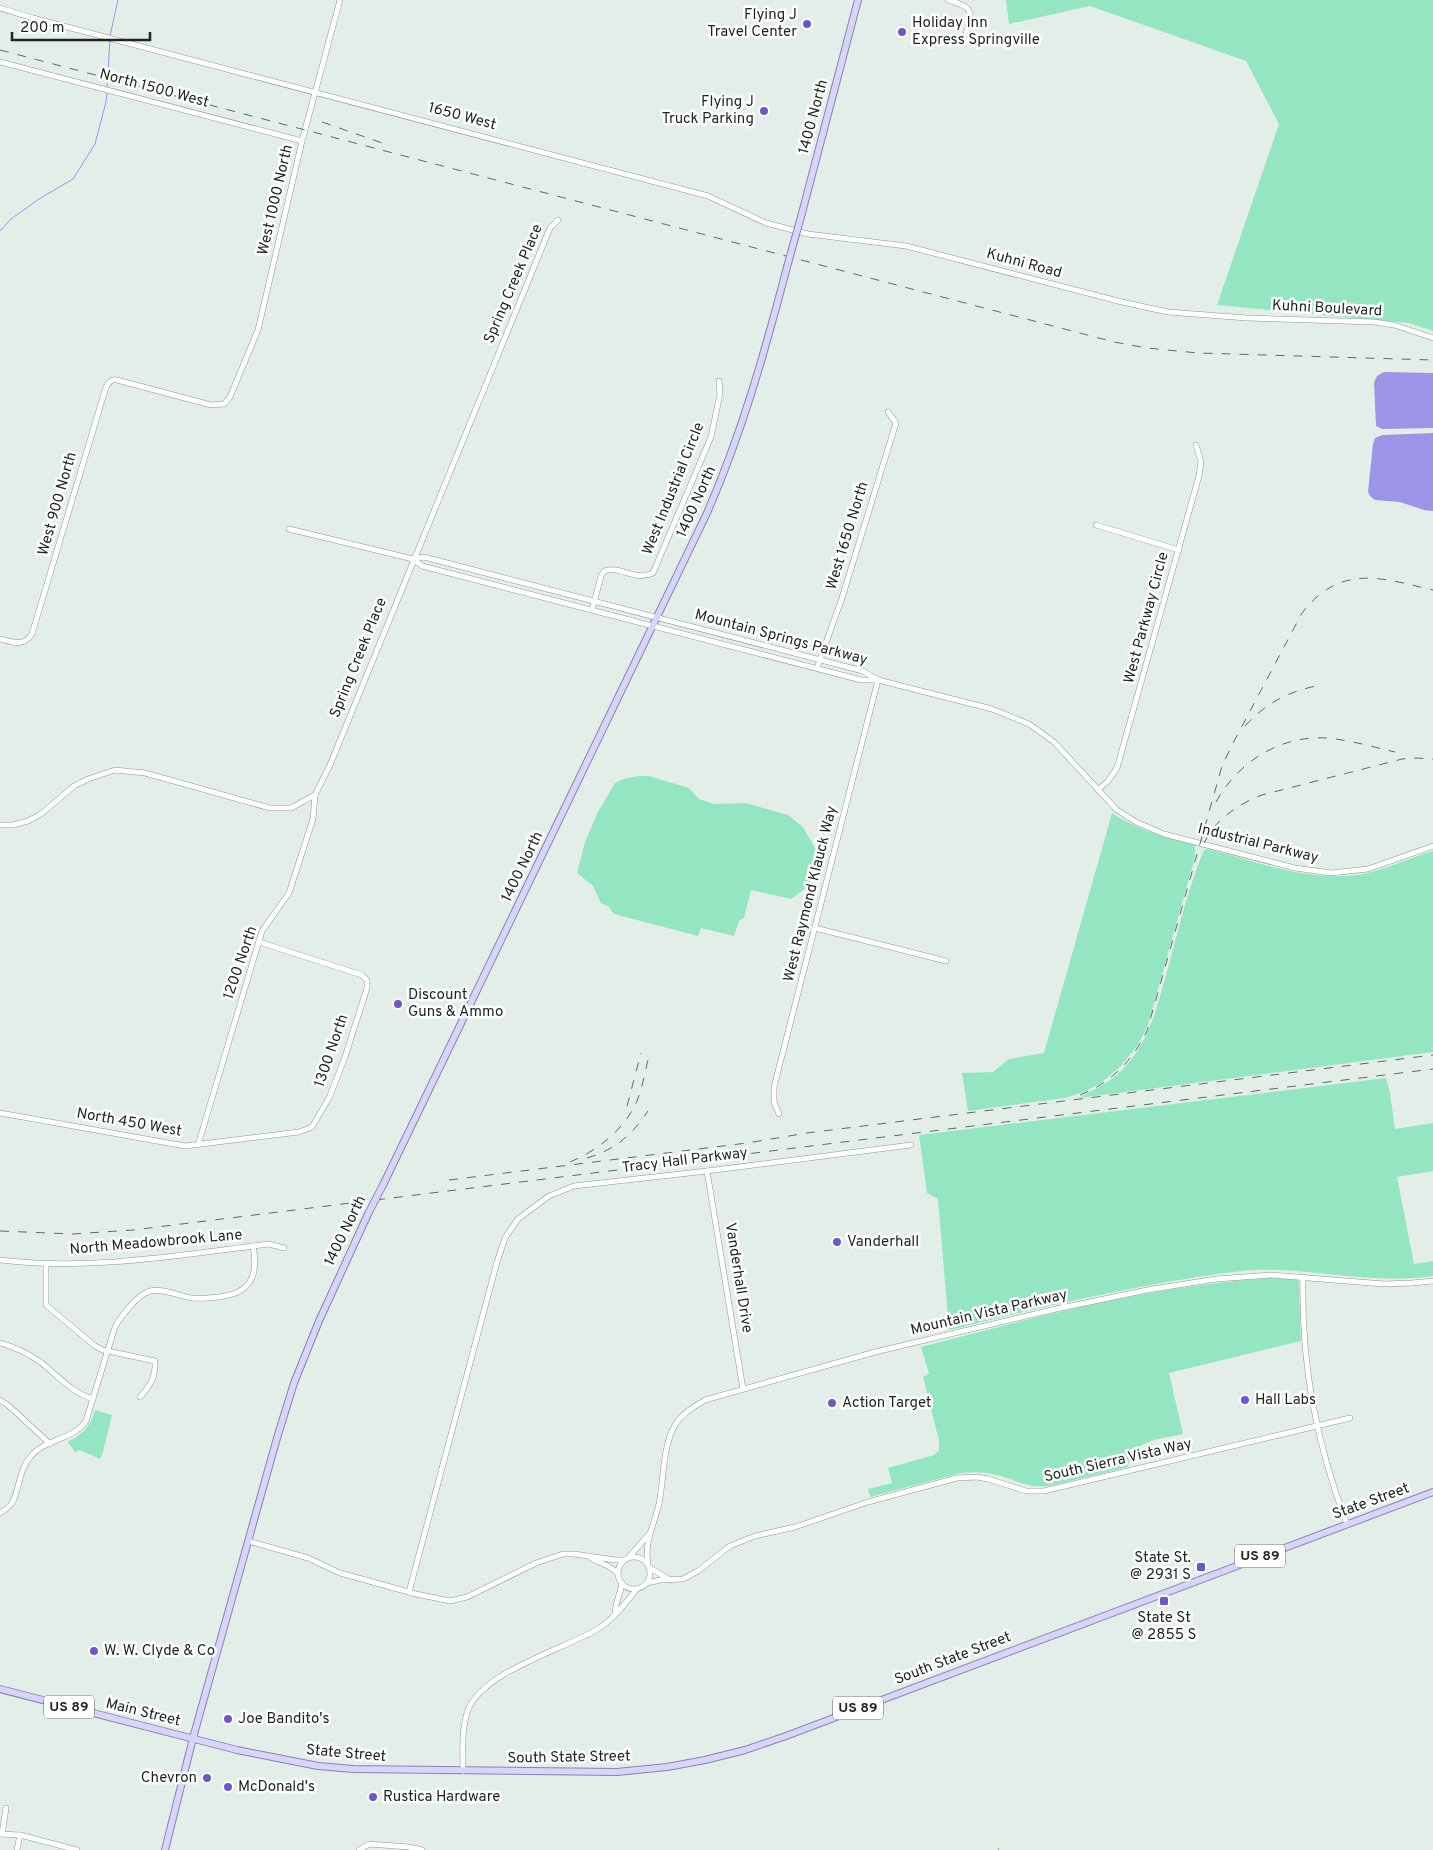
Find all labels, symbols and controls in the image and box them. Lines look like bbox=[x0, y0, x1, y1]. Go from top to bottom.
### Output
place label: Flying J Travel Center bbox=[707, 6, 797, 42]
scale bar bbox=[12, 10, 150, 42]
place label: Holiday Inn Express Springville bbox=[912, 14, 1040, 50]
marker: Flying J Travel Center bbox=[801, 18, 813, 30]
text: 200 m bbox=[20, 19, 65, 38]
marker: Holiday Inn Express Springville bbox=[896, 26, 908, 38]
street label: North 1500 West bbox=[97, 65, 211, 113]
street label: 1400 North bbox=[795, 78, 833, 156]
place label: Flying J Truck Parking bbox=[662, 93, 754, 129]
street label: 1650 West bbox=[426, 99, 498, 135]
marker: Flying J Truck Parking bbox=[758, 105, 770, 117]
street label: West 1000 North bbox=[254, 143, 298, 257]
street label: Spring Creek Place bbox=[480, 221, 548, 347]
street label: Kuhni Road bbox=[984, 245, 1064, 283]
street label: Kuhni Boulevard bbox=[1271, 297, 1383, 321]
street label: West Industrial Circle bbox=[639, 420, 709, 558]
street label: West 900 North bbox=[34, 450, 82, 558]
street label: 1400 North bbox=[673, 463, 721, 541]
street label: West 1650 North bbox=[823, 480, 873, 592]
street label: West Parkway Circle bbox=[1120, 550, 1174, 686]
street label: Spring Creek Place bbox=[326, 595, 392, 721]
street label: Mountain Springs Parkway bbox=[692, 606, 870, 670]
street label: West Raymond Klauck Way bbox=[780, 804, 842, 984]
street label: Industrial Parkway bbox=[1196, 820, 1320, 868]
street label: 1400 North bbox=[498, 829, 548, 905]
street label: 1200 North bbox=[220, 924, 262, 1002]
place label: Discount Guns & Ammo bbox=[408, 986, 503, 1022]
marker: Discount Guns & Ammo bbox=[392, 998, 404, 1010]
street label: 1300 North bbox=[311, 1012, 353, 1090]
street label: North 450 West bbox=[75, 1104, 183, 1142]
street label: Tracy Hall Parkway bbox=[621, 1144, 749, 1178]
street label: 1400 North bbox=[321, 1193, 371, 1269]
street label: Vanderhall Drive bbox=[720, 1222, 756, 1334]
street label: North Meadowbrook Lane bbox=[69, 1226, 243, 1260]
place label: Vanderhall bbox=[847, 1233, 919, 1252]
marker: Vanderhall bbox=[831, 1236, 843, 1248]
street label: Mountain Vista Parkway bbox=[909, 1286, 1069, 1340]
place label: Hall Labs bbox=[1255, 1391, 1316, 1410]
place label: Action Target bbox=[842, 1394, 932, 1413]
marker: Hall Labs bbox=[1239, 1394, 1251, 1406]
marker: Action Target bbox=[826, 1397, 838, 1409]
street label: South Sierra Vista Way bbox=[1042, 1435, 1194, 1487]
street label: State Street bbox=[1330, 1479, 1412, 1525]
road number: US 89 bbox=[1235, 1544, 1285, 1568]
place label: State St. @ 2931 S bbox=[1130, 1549, 1191, 1585]
marker: State St. @ 2931 S bbox=[1195, 1561, 1207, 1573]
marker: State St @ 2855 S bbox=[1158, 1595, 1170, 1607]
place label: State St @ 2855 S bbox=[1131, 1609, 1197, 1645]
street label: South State Street bbox=[892, 1628, 1014, 1690]
place label: W. W. Clyde & Co bbox=[104, 1642, 215, 1661]
marker: W. W. Clyde & Co bbox=[88, 1645, 100, 1657]
road number: US 89 bbox=[44, 1695, 94, 1718]
street label: Main Street bbox=[104, 1695, 182, 1731]
road number: US 89 bbox=[833, 1696, 883, 1720]
place label: Joe Bandito's bbox=[238, 1710, 330, 1729]
marker: Joe Bandito's bbox=[222, 1713, 234, 1725]
street label: State Street bbox=[305, 1741, 387, 1767]
street label: South State Street bbox=[507, 1747, 631, 1769]
place label: Chevron bbox=[141, 1769, 197, 1788]
marker: Chevron bbox=[201, 1772, 213, 1784]
place label: McDonald's bbox=[238, 1778, 315, 1797]
marker: McDonald's bbox=[222, 1781, 234, 1793]
place label: Rustica Hardware bbox=[383, 1788, 500, 1807]
marker: Rustica Hardware bbox=[367, 1791, 379, 1803]

